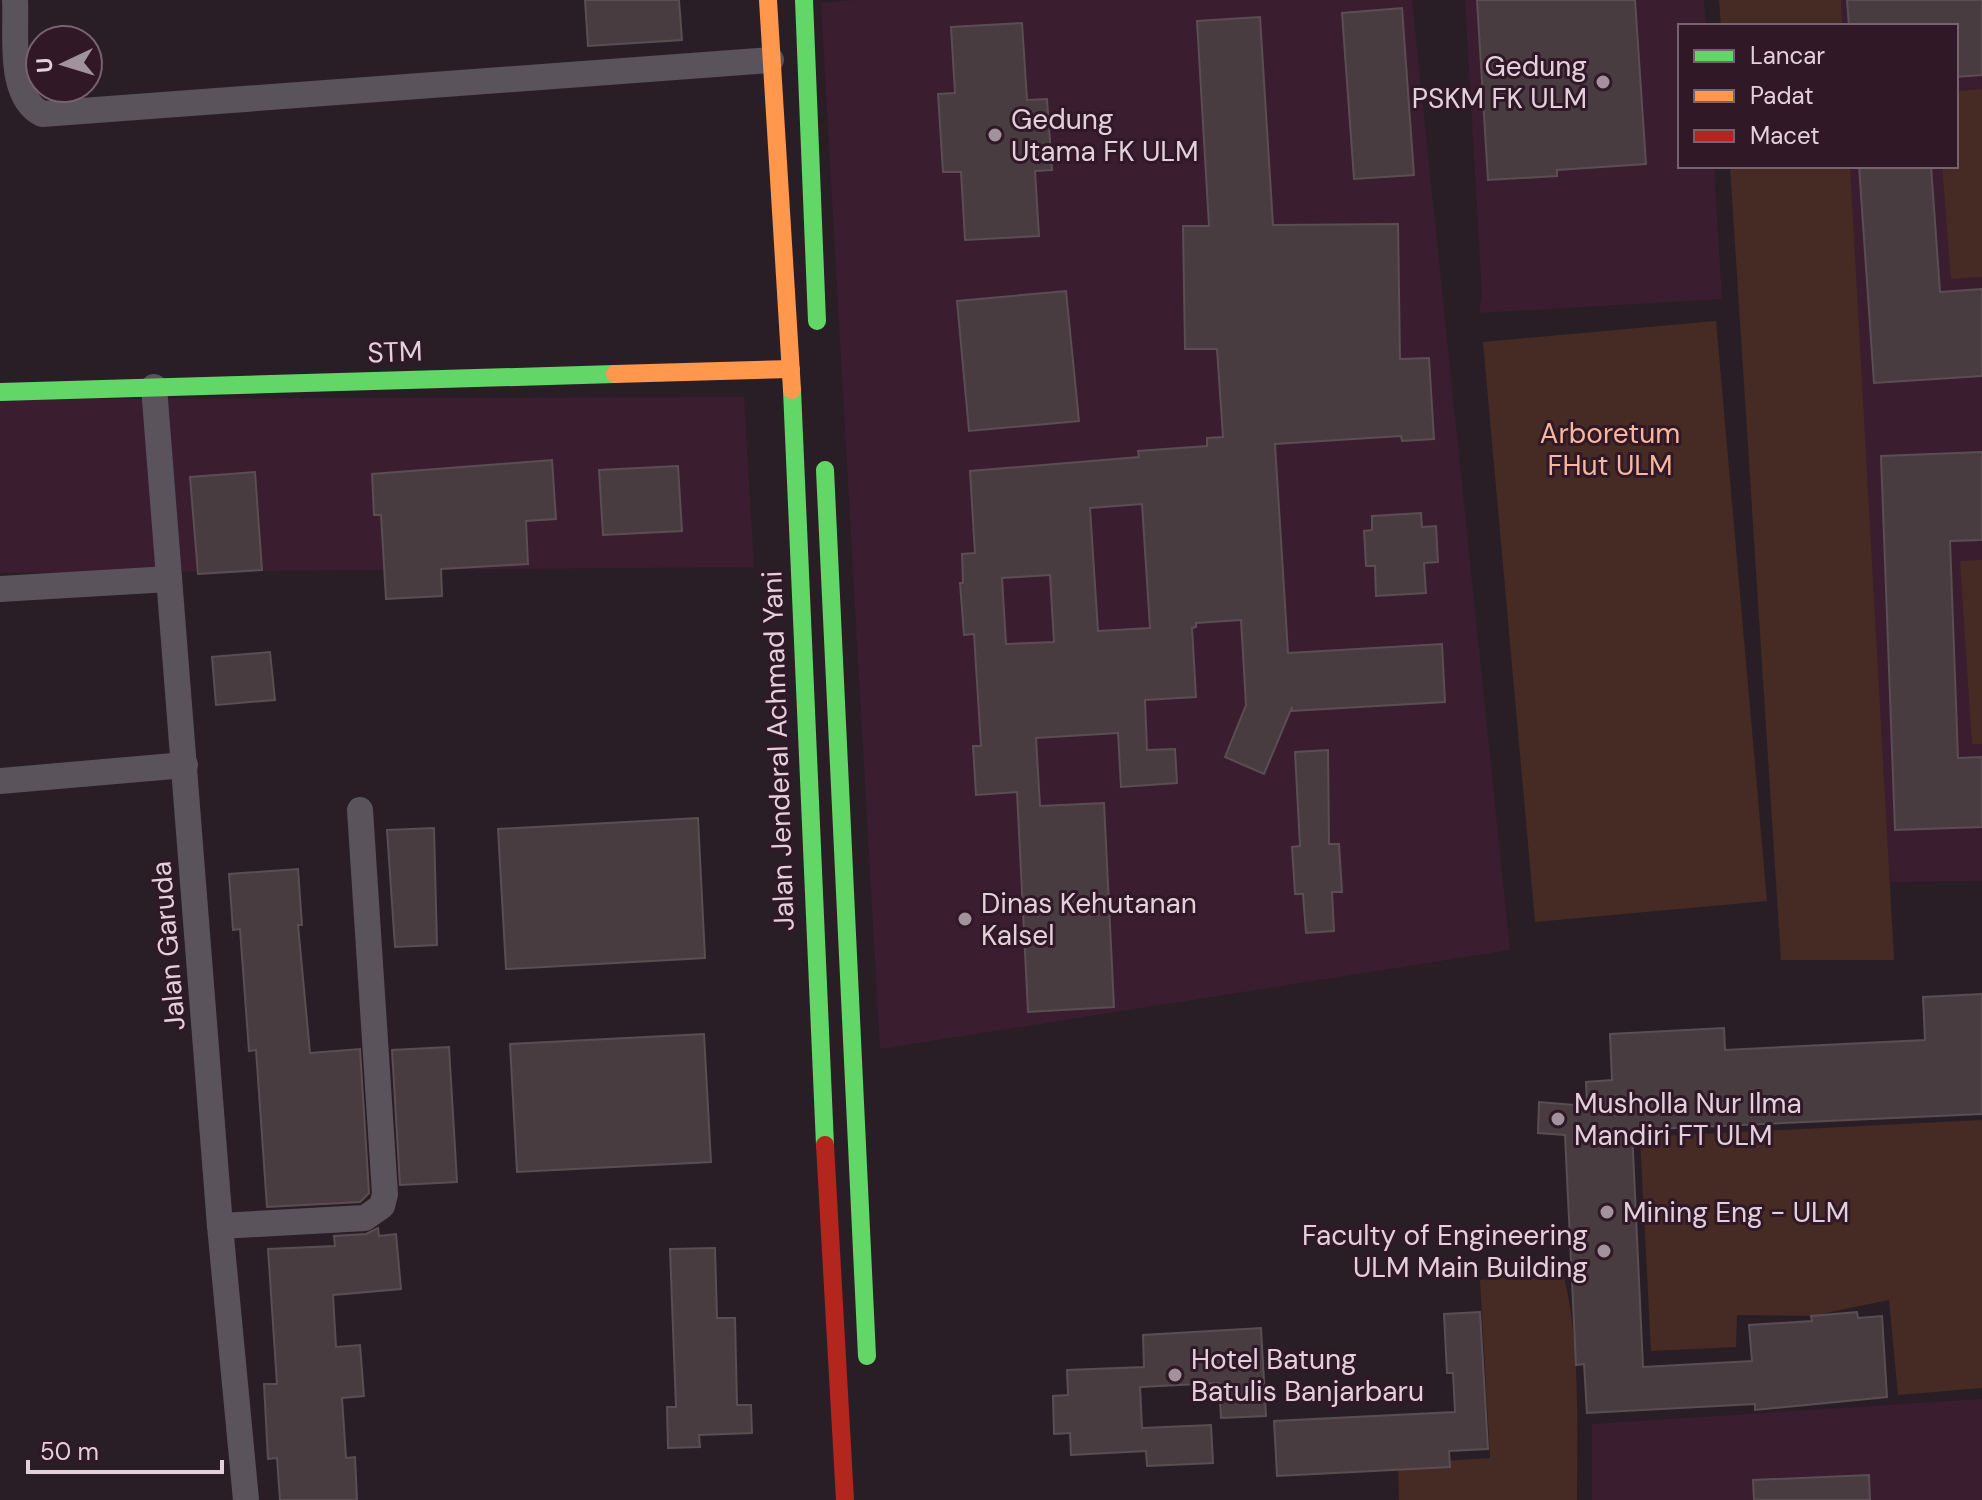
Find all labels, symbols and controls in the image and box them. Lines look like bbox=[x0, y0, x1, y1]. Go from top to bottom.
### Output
north arrow bbox=[24, 24, 104, 104]
legend bbox=[1678, 24, 1958, 168]
text: Lancar bbox=[1750, 40, 1825, 71]
place label: Gedung PSKM FK ULM bbox=[1412, 48, 1587, 117]
text: U bbox=[30, 57, 60, 74]
marker: Gedung PSKM FK ULM bbox=[1594, 73, 1612, 91]
text: Padat bbox=[1750, 80, 1814, 111]
place label: Gedung Utama FK ULM bbox=[1011, 101, 1199, 170]
text: Macet bbox=[1750, 120, 1820, 151]
marker: Gedung Utama FK ULM bbox=[986, 126, 1004, 144]
street label: STM bbox=[367, 333, 423, 371]
park label: Arboretum FHut ULM bbox=[1540, 415, 1680, 484]
street label: Jalan Jenderal Achmad Yani bbox=[753, 570, 803, 932]
street label: Jalan Garuda bbox=[142, 860, 194, 1032]
place label: Dinas Kehutanan Kalsel bbox=[981, 885, 1197, 954]
marker: Dinas Kehutanan Kalsel bbox=[956, 910, 974, 928]
place label: Musholla Nur Ilma Mandiri FT ULM bbox=[1574, 1085, 1802, 1154]
marker: Musholla Nur Ilma Mandiri FT ULM bbox=[1549, 1110, 1567, 1128]
place label: Mining Eng - ULM bbox=[1623, 1194, 1849, 1231]
marker: Mining Eng - ULM bbox=[1598, 1203, 1616, 1221]
place label: Faculty of Engineering ULM Main Building bbox=[1302, 1217, 1588, 1286]
marker: Faculty of Engineering ULM Main Building bbox=[1595, 1242, 1613, 1260]
place label: Hotel Batung Batulis Banjarbaru bbox=[1191, 1341, 1424, 1410]
marker: Hotel Batung Batulis Banjarbaru bbox=[1166, 1366, 1184, 1384]
scale bar bbox=[28, 1424, 222, 1474]
text: 50 m bbox=[40, 1436, 99, 1467]

